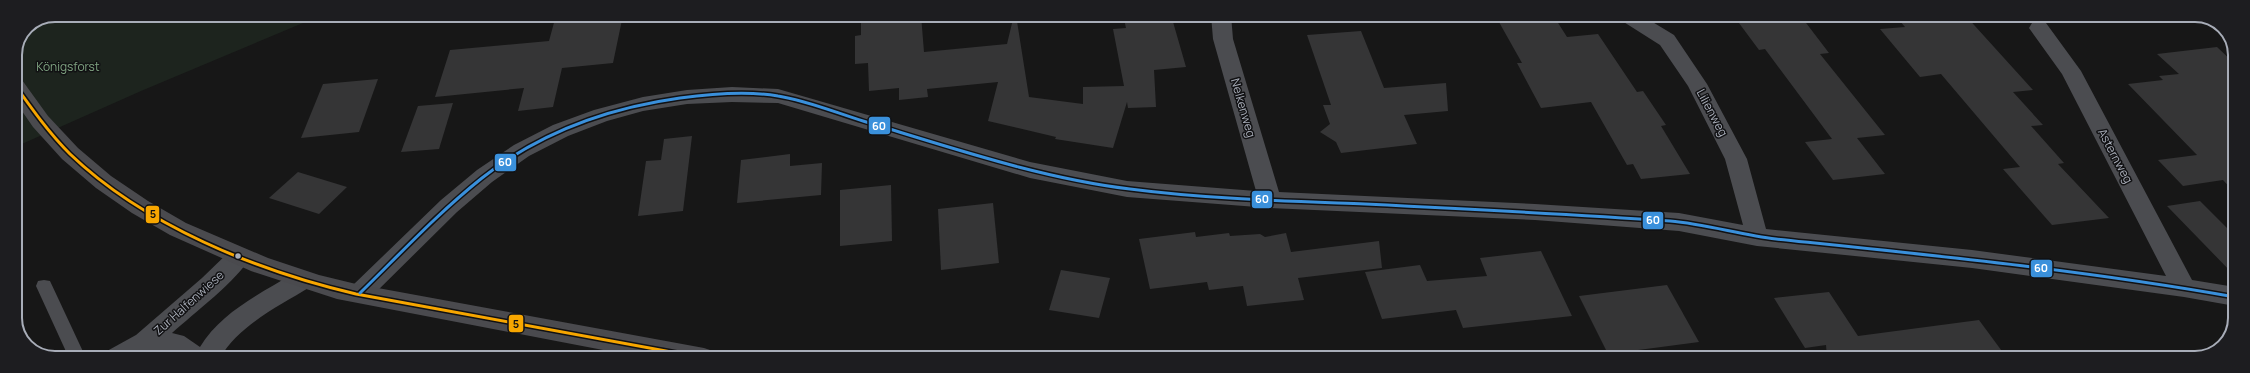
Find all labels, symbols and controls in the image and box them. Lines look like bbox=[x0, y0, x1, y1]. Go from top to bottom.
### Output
park label: Königsforst bbox=[36, 58, 100, 75]
street label: Nelkenweg bbox=[1227, 76, 1260, 139]
street label: Lilienweg bbox=[1693, 86, 1732, 140]
line badge: 60 bbox=[868, 116, 891, 135]
text: 60 bbox=[872, 118, 886, 133]
street label: Asternweg bbox=[2094, 125, 2137, 186]
line badge: 60 bbox=[494, 153, 517, 172]
text: 60 bbox=[498, 154, 512, 169]
line badge: 60 bbox=[1251, 190, 1273, 209]
text: 60 bbox=[1255, 191, 1269, 206]
line badge: 5 bbox=[145, 205, 160, 224]
text: 5 bbox=[150, 206, 156, 221]
line badge: 60 bbox=[1642, 211, 1664, 230]
text: 60 bbox=[1646, 212, 1660, 227]
unlabelled marker bbox=[233, 251, 243, 261]
line badge: 60 bbox=[2030, 259, 2053, 278]
text: 60 bbox=[2034, 260, 2048, 275]
street label: Zur Halfenwiese bbox=[150, 266, 228, 339]
line badge: 5 bbox=[508, 314, 524, 333]
text: 5 bbox=[513, 316, 519, 331]

